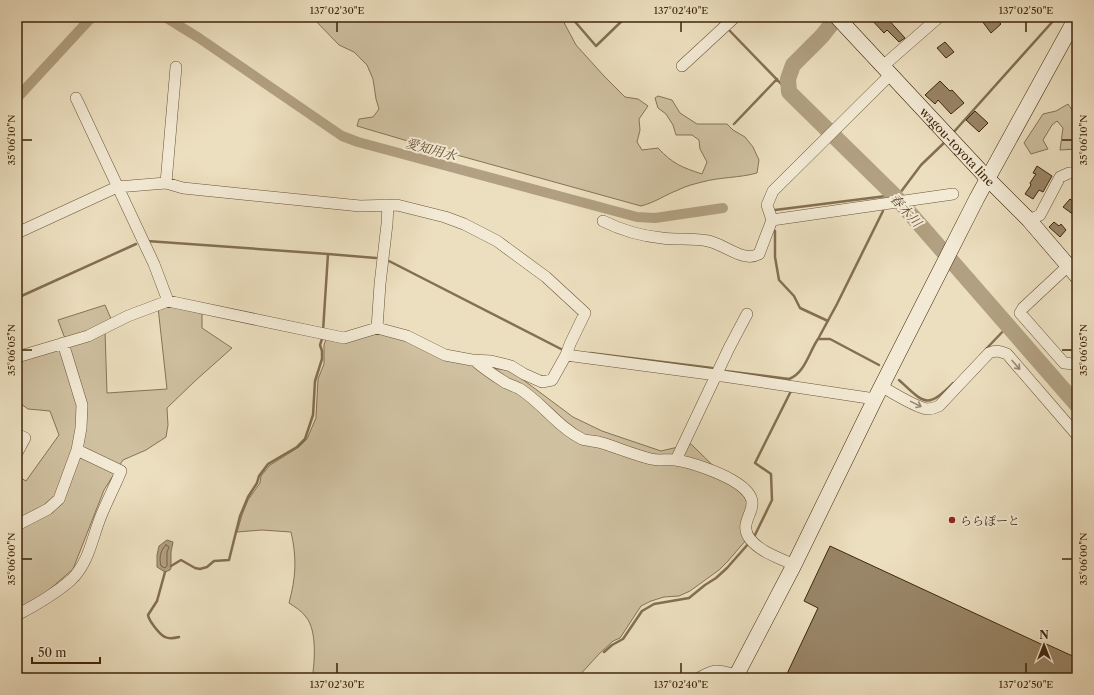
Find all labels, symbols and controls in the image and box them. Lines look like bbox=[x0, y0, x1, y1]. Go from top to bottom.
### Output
text: 137°02'30"E bbox=[310, 4, 364, 17]
text: 137°02'40"E bbox=[654, 4, 708, 17]
text: 137°02'50"E bbox=[999, 4, 1053, 17]
street label: wagou-toyota line bbox=[917, 103, 998, 189]
text: 35°06'10"N bbox=[5, 115, 18, 165]
text: 35°06'10"N bbox=[1077, 115, 1090, 165]
water label: 愛知用水 bbox=[404, 135, 460, 164]
water label: 春木川 bbox=[887, 190, 926, 231]
text: 35°06'05"N bbox=[5, 324, 18, 376]
text: 35°06'05"N bbox=[1077, 324, 1090, 376]
one-way arrow bbox=[1011, 360, 1020, 370]
one-way arrow bbox=[910, 401, 922, 408]
place label: ららぽーと bbox=[960, 513, 1020, 528]
marker: ららぽーと bbox=[947, 515, 957, 525]
text: 35°06'00"N bbox=[5, 532, 18, 586]
text: 35°06'00"N bbox=[1077, 532, 1090, 586]
north arrow bbox=[1024, 625, 1064, 665]
text: N bbox=[1039, 628, 1049, 642]
scale bar bbox=[32, 639, 100, 665]
text: 50 m bbox=[38, 645, 67, 660]
text: 137°02'30"E bbox=[310, 678, 364, 691]
text: 137°02'40"E bbox=[654, 678, 708, 691]
text: 137°02'50"E bbox=[999, 678, 1053, 691]

